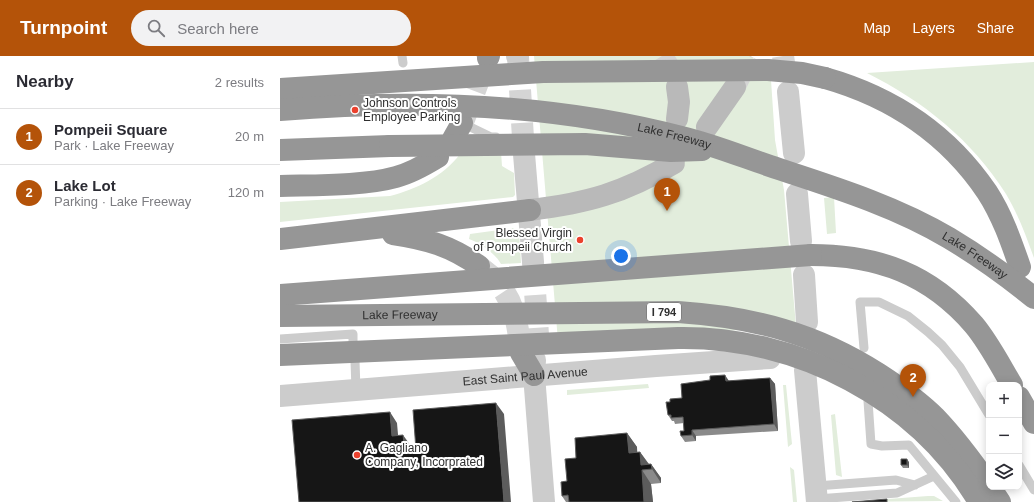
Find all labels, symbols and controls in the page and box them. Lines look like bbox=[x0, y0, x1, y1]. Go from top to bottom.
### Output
search box bbox=[131, 10, 411, 46]
text: Turnpoint bbox=[20, 17, 107, 38]
icon: search bbox=[145, 17, 167, 39]
text: Search here bbox=[177, 20, 259, 37]
text: Map bbox=[863, 20, 891, 36]
text: Layers bbox=[913, 20, 955, 36]
text: Share bbox=[977, 20, 1014, 36]
text: Nearby bbox=[16, 72, 74, 91]
text: 2 results bbox=[215, 75, 264, 90]
place label: Johnson Controls Employee Parking bbox=[363, 96, 460, 124]
marker: Johnson Controls Employee Parking bbox=[350, 105, 360, 115]
street label: Lake Freeway bbox=[636, 120, 713, 152]
text: Pompeii Square bbox=[54, 121, 167, 138]
text: 1 bbox=[25, 129, 33, 144]
text: 20 m bbox=[235, 129, 264, 144]
text: Park · Lake Freeway bbox=[54, 138, 174, 153]
text: Lake Lot bbox=[54, 177, 116, 194]
pin: 1 bbox=[654, 178, 680, 211]
text: 2 bbox=[25, 185, 33, 200]
text: 120 m bbox=[228, 185, 264, 200]
text: Parking · Lake Freeway bbox=[54, 194, 191, 209]
place label: Blessed Virgin of Pompeii Church bbox=[473, 226, 572, 254]
street label: Lake Freeway bbox=[940, 229, 1010, 282]
marker: Blessed Virgin of Pompeii Church bbox=[575, 235, 585, 245]
your location bbox=[611, 246, 631, 266]
road number: I 794 bbox=[647, 303, 681, 321]
street label: Lake Freeway bbox=[362, 307, 438, 322]
street label: East Saint Paul Avenue bbox=[462, 364, 589, 388]
pin: 2 bbox=[900, 364, 926, 397]
map controls bbox=[986, 382, 1022, 490]
button: + bbox=[986, 382, 1022, 418]
button: − bbox=[986, 418, 1022, 454]
place label: A. Gagliano Company, Incorprated bbox=[365, 441, 483, 469]
marker: A. Gagliano Company, Incorprated bbox=[352, 450, 362, 460]
button: layers bbox=[986, 454, 1022, 490]

